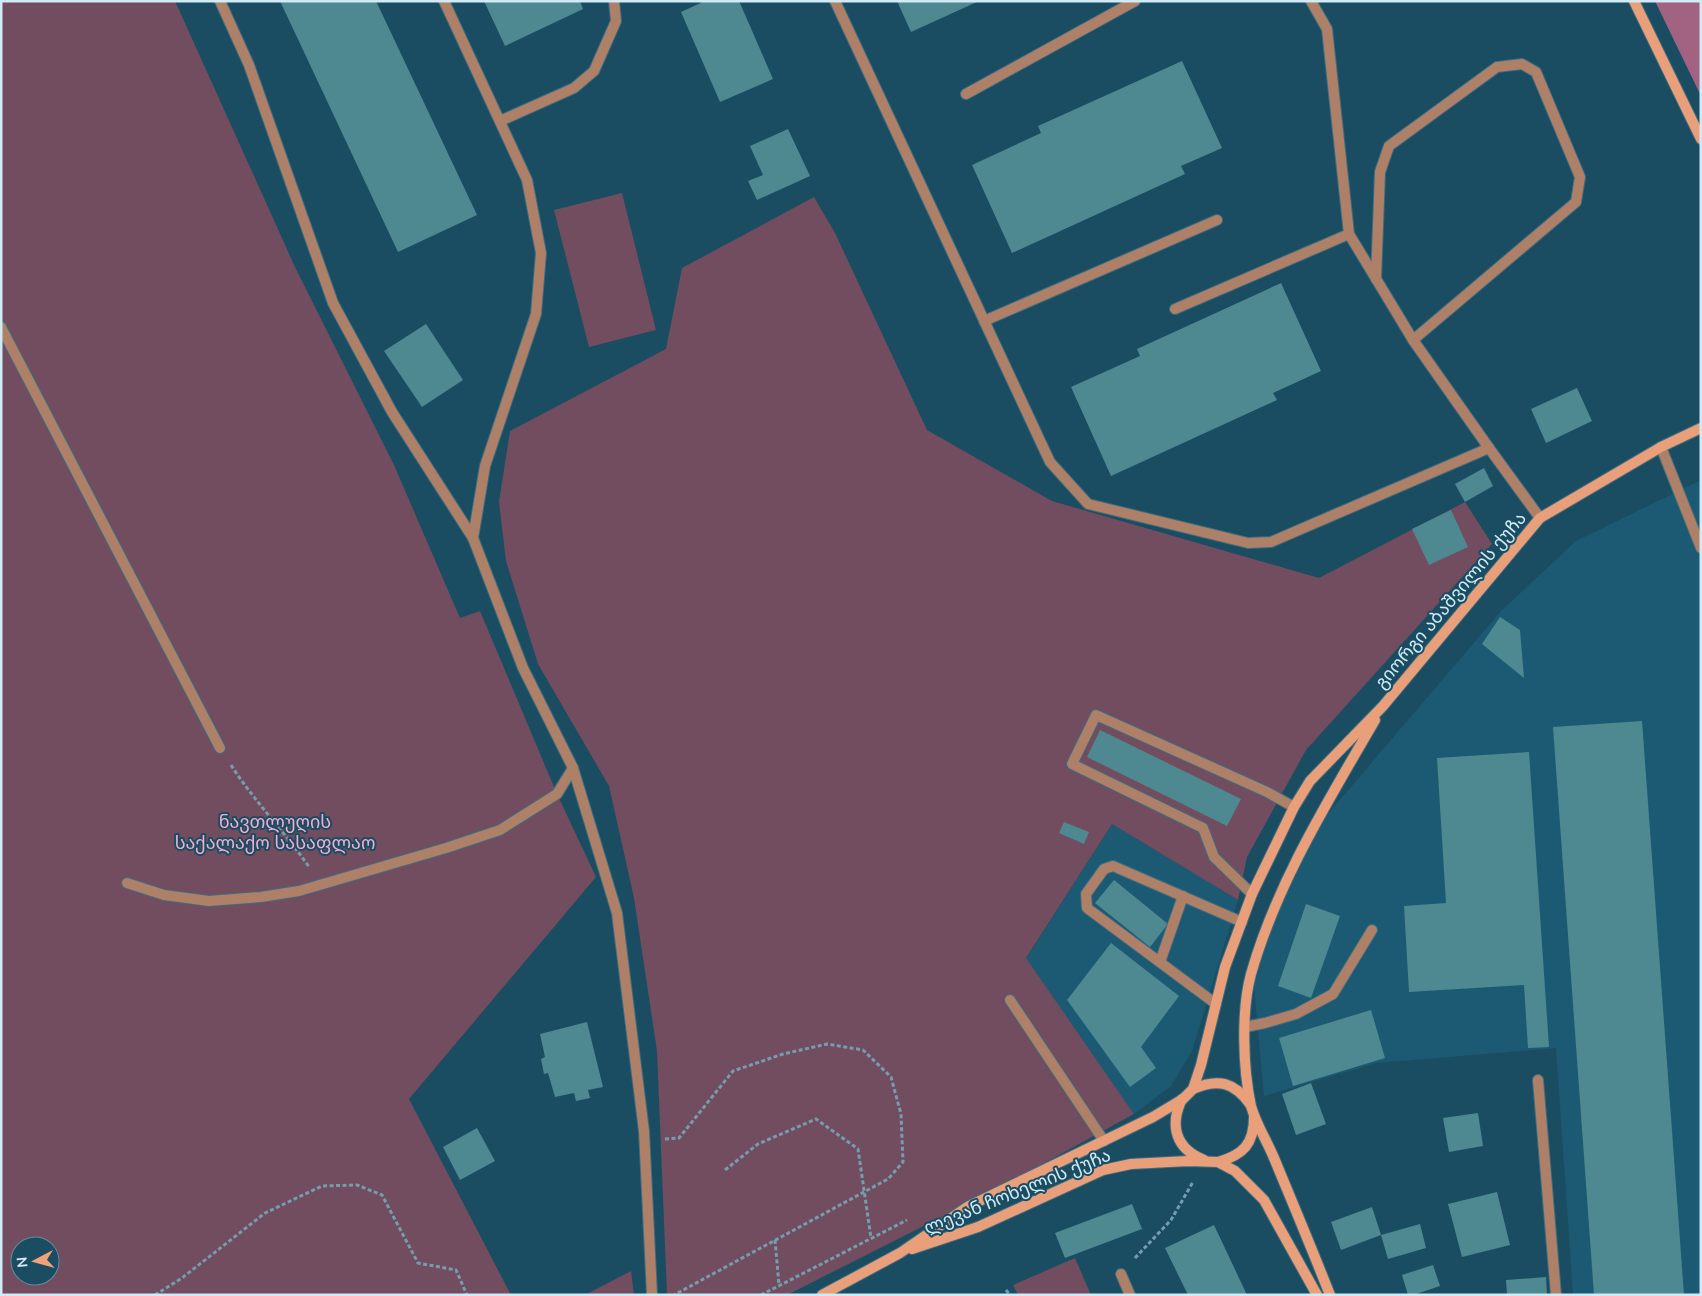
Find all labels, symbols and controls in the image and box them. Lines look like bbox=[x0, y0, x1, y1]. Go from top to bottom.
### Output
street label: გიორგი აბაშვილის ქუჩა bbox=[1369, 507, 1531, 693]
park label: ნავთლუღის საქალაქო სასაფლაო bbox=[175, 810, 375, 854]
street label: ლევან ჩოხელის ქუჩა bbox=[920, 1143, 1114, 1239]
north arrow bbox=[10, 1236, 60, 1286]
text: N bbox=[13, 1256, 32, 1269]

